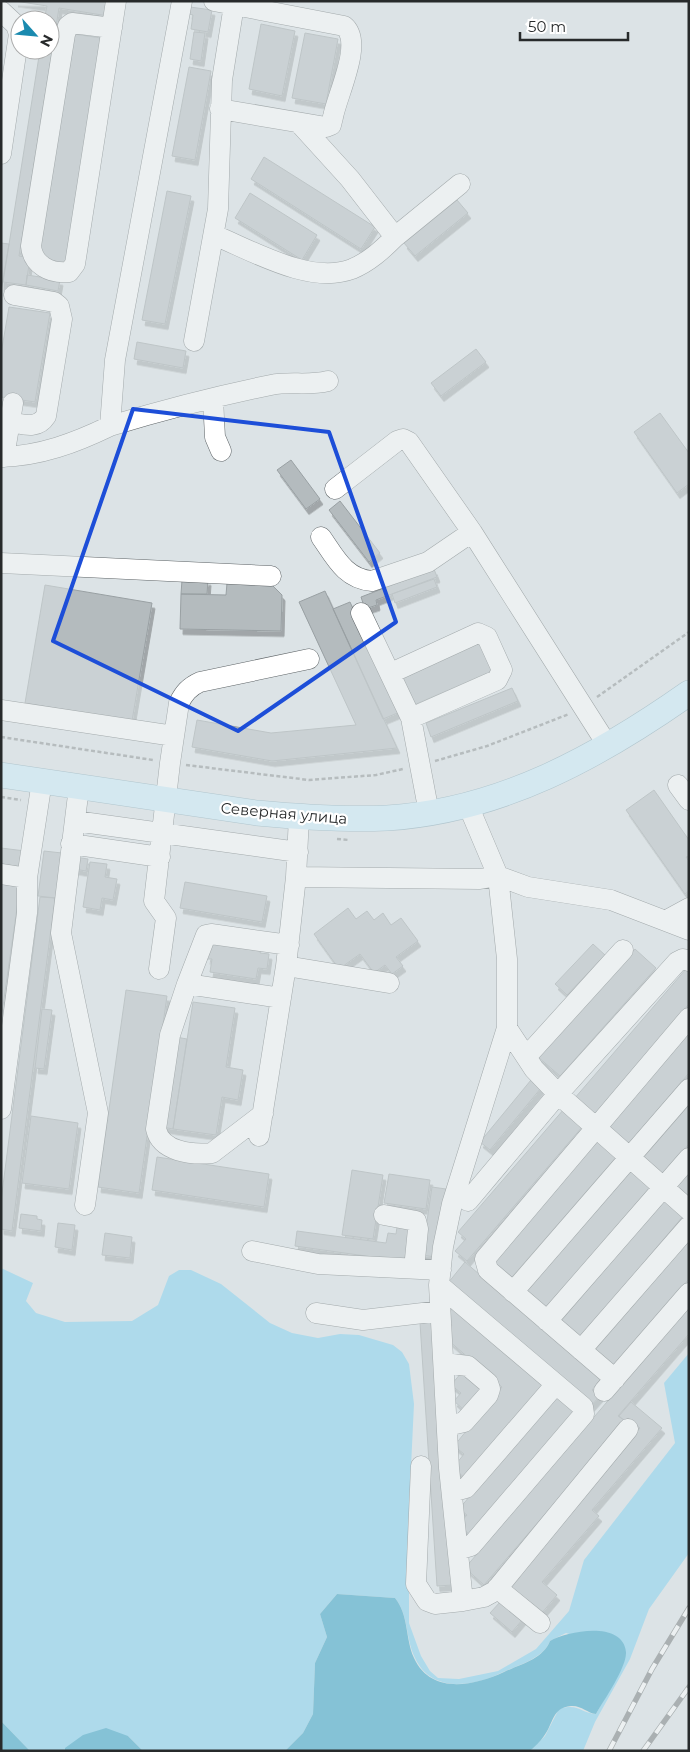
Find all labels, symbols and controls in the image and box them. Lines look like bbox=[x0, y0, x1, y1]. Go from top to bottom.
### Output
north arrow bbox=[10, 10, 60, 60]
scale bar bbox=[520, 10, 628, 42]
text: 50 m bbox=[528, 17, 566, 36]
text: N bbox=[36, 32, 57, 50]
street label: Северная улица bbox=[220, 798, 348, 828]

